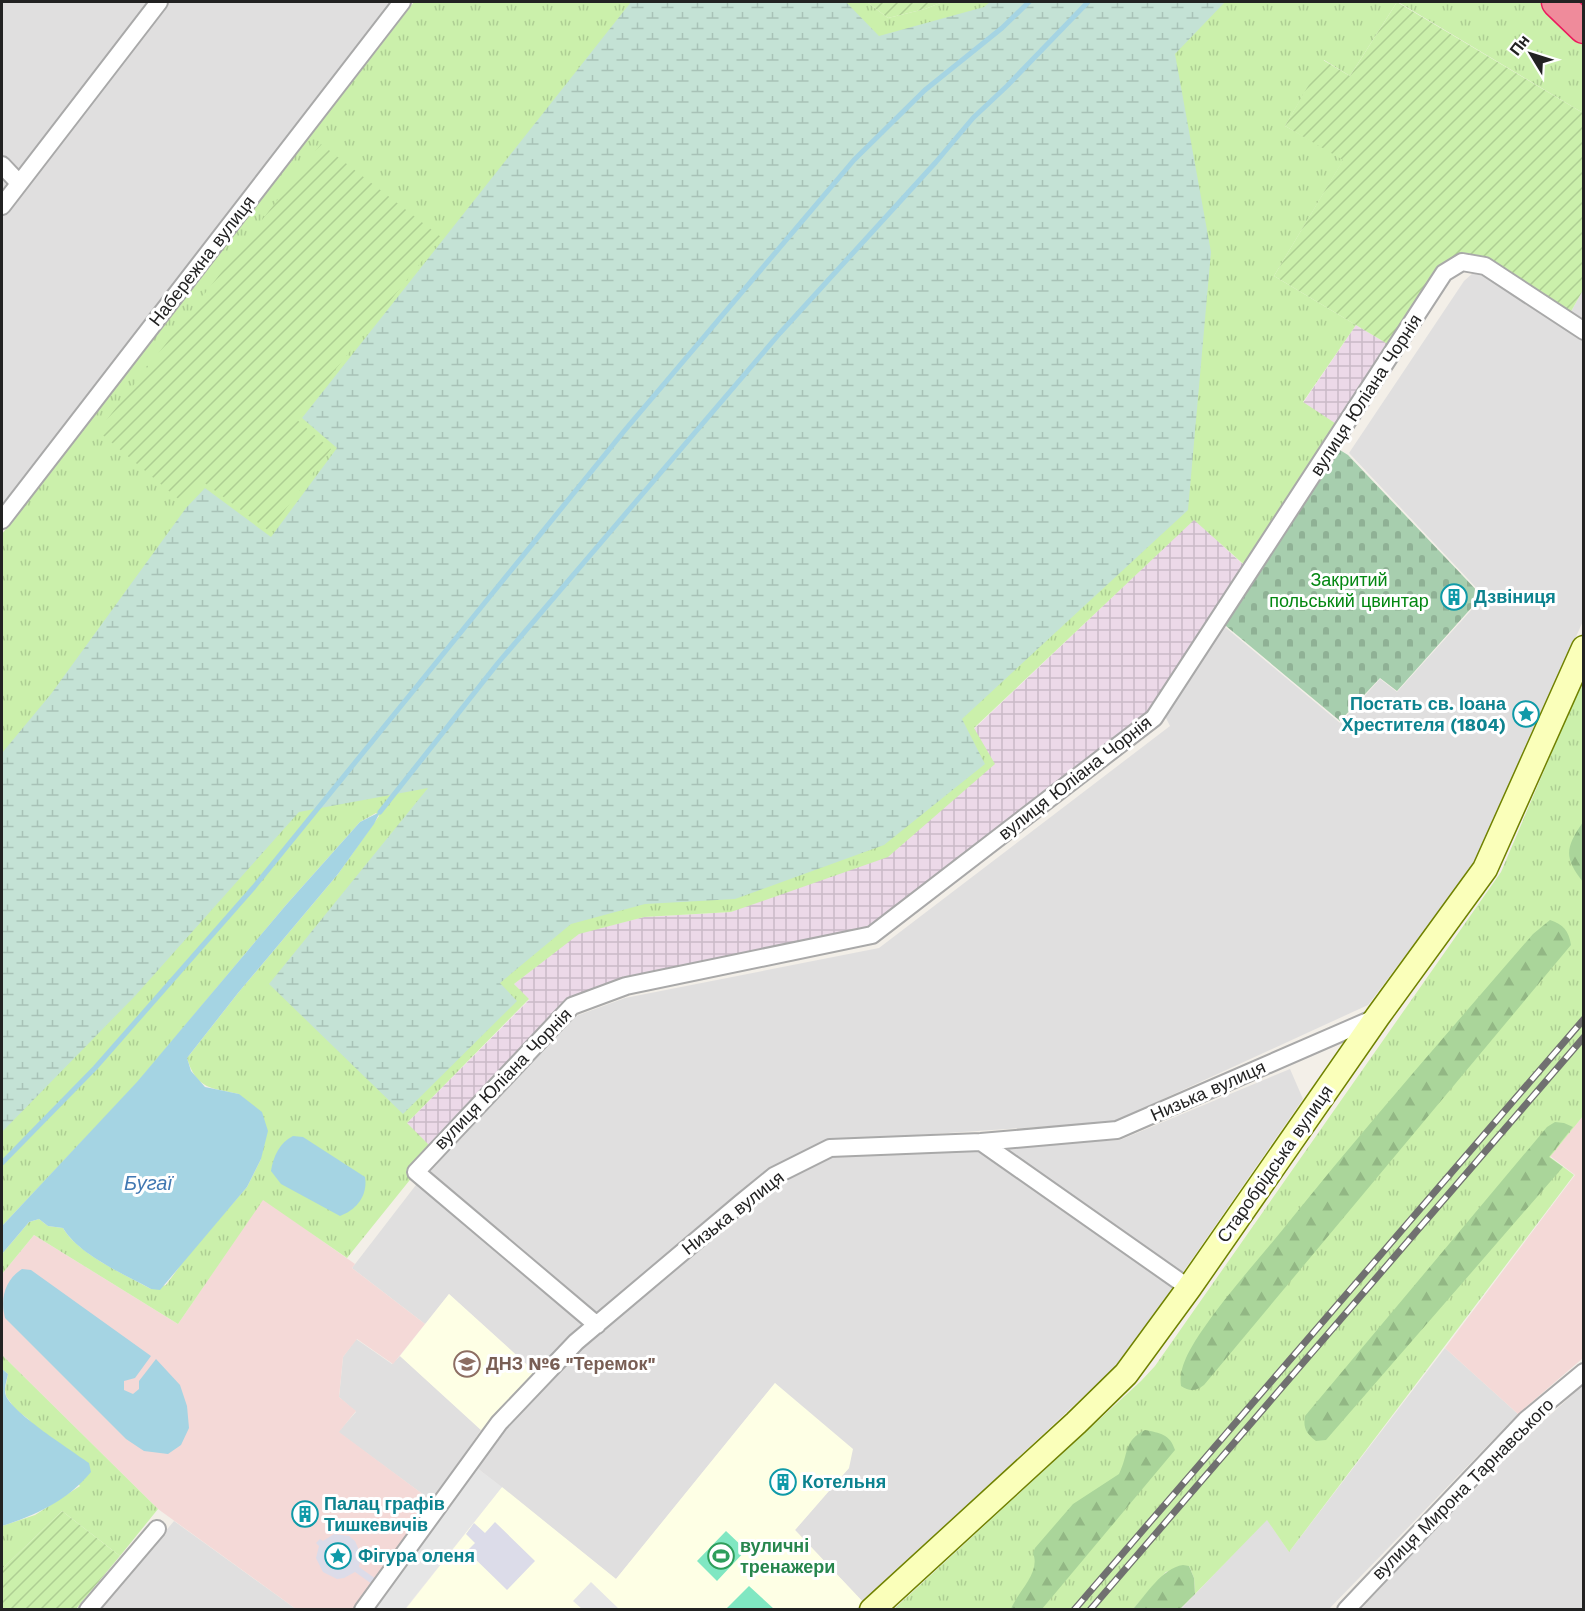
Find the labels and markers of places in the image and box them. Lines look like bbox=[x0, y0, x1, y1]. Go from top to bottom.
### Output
building icon: Дзвіниця bbox=[1439, 582, 1469, 612]
place label: Дзвіниця bbox=[1474, 586, 1556, 607]
place label: Постать св. Іоана Хрестителя (1804) bbox=[1341, 693, 1507, 735]
place icon: Постать св. Іоана Хрестителя (1804) bbox=[1511, 699, 1541, 729]
school or university icon: ДНЗ №6 "Теремок" bbox=[452, 1349, 482, 1379]
place label: ДНЗ №6 "Теремок" bbox=[486, 1353, 656, 1374]
building icon: Котельня bbox=[768, 1467, 798, 1497]
place label: Котельня bbox=[802, 1471, 886, 1492]
place label: Палац графів Тишкевичів bbox=[324, 1493, 445, 1535]
building icon: Палац графів Тишкевичів bbox=[290, 1499, 320, 1529]
place label: вуличні тренажери bbox=[740, 1535, 835, 1577]
place icon: Фігура оленя bbox=[323, 1541, 353, 1571]
sports icon: вуличні тренажери bbox=[706, 1541, 736, 1571]
place label: Фігура оленя bbox=[358, 1545, 475, 1566]

